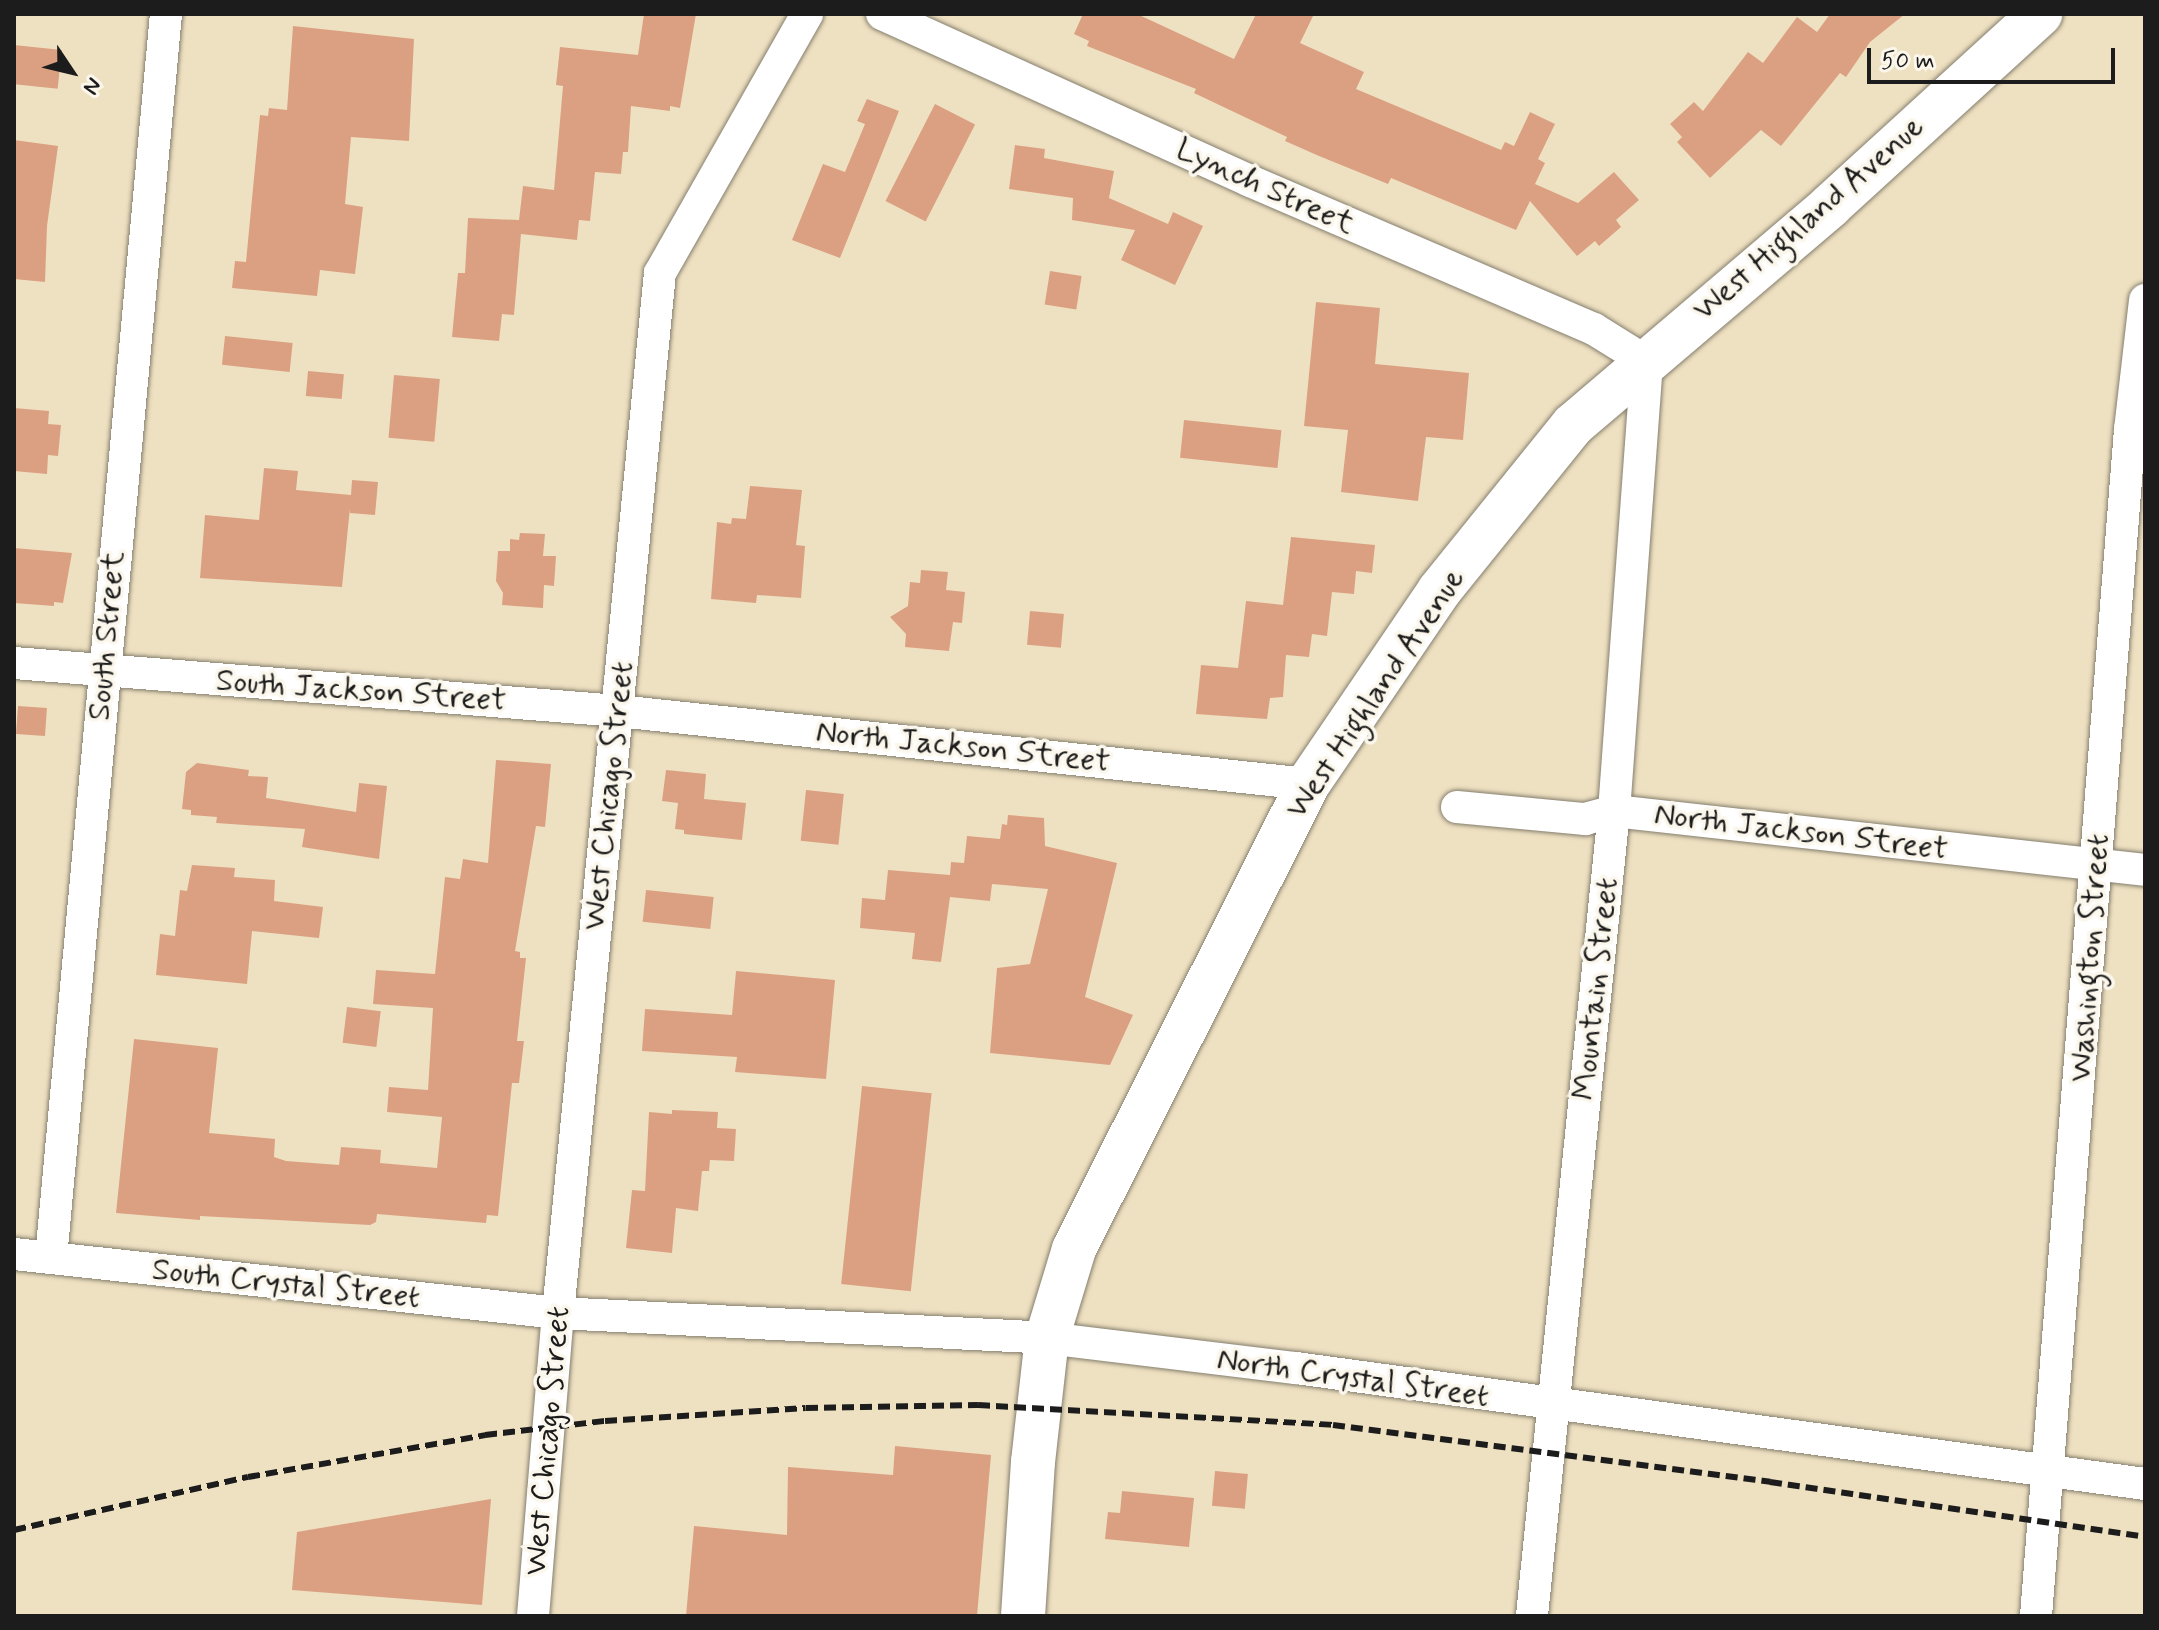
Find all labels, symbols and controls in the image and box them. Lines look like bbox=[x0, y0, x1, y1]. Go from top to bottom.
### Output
north arrow bbox=[32, 32, 112, 112]
scale bar bbox=[1871, 32, 2119, 82]
text: 50 m bbox=[1881, 46, 1935, 77]
text: N bbox=[76, 72, 107, 100]
street label: West Highland Avenue bbox=[1684, 106, 1934, 332]
street label: Lynch Street bbox=[1170, 131, 1360, 243]
street label: South Street bbox=[80, 550, 134, 722]
street label: West Highland Avenue bbox=[1277, 559, 1475, 829]
street label: West Chicago Street bbox=[575, 657, 643, 935]
street label: South Jackson Street bbox=[215, 662, 507, 720]
street label: North Jackson Street bbox=[815, 713, 1111, 781]
street label: North Jackson Street bbox=[1653, 795, 1949, 869]
street label: Washington Street bbox=[2062, 830, 2118, 1086]
street label: Mountain Street bbox=[1565, 873, 1627, 1105]
street label: South Crystal Street bbox=[147, 1251, 425, 1317]
street label: West Chicago Street bbox=[517, 1302, 579, 1580]
street label: North Crystal Street bbox=[1212, 1340, 1494, 1416]

